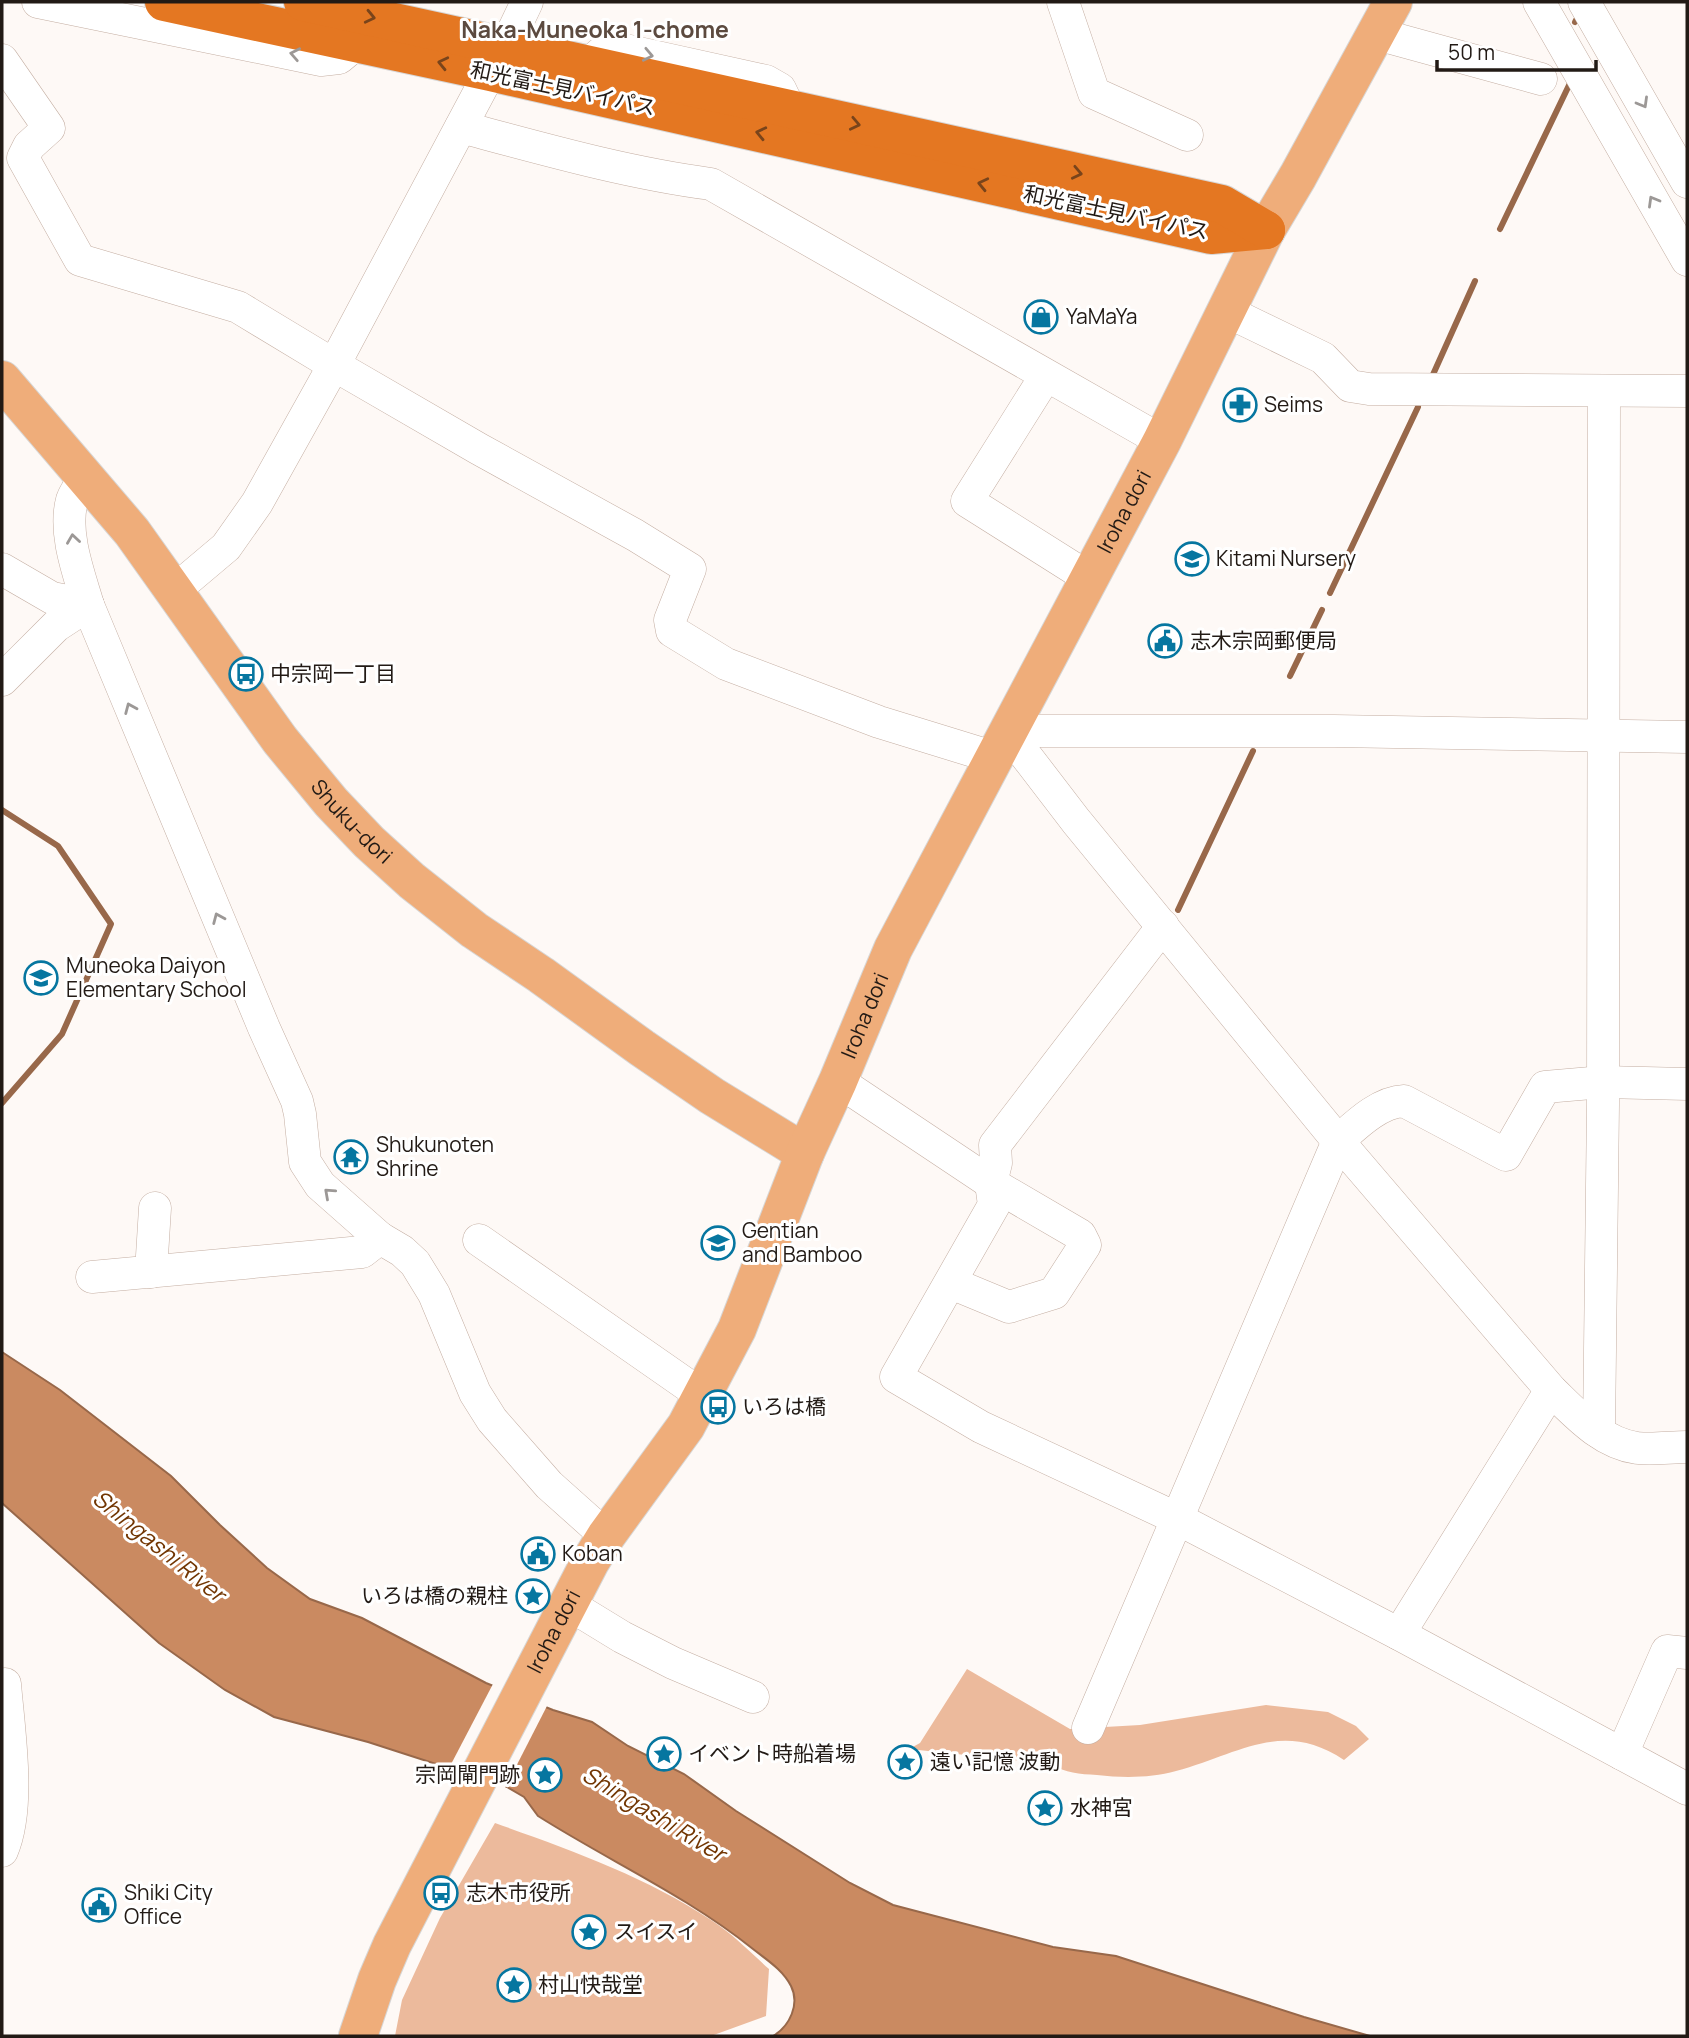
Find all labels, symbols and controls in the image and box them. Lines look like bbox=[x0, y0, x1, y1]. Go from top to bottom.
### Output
one-way arrow bbox=[364, 9, 376, 23]
district label: Naka-Muneoka 1-chome bbox=[461, 13, 729, 45]
scale bar bbox=[1437, 28, 1596, 72]
text: 50 m bbox=[1448, 38, 1495, 66]
one-way arrow bbox=[642, 47, 654, 61]
one-way arrow bbox=[289, 48, 301, 63]
street label: 和光富士見バイパス bbox=[468, 55, 658, 121]
one-way arrow bbox=[437, 57, 449, 71]
one-way arrow bbox=[1635, 96, 1648, 108]
one-way arrow bbox=[849, 116, 861, 131]
one-way arrow bbox=[755, 126, 767, 141]
one-way arrow bbox=[1071, 164, 1083, 179]
one-way arrow bbox=[977, 178, 989, 192]
street label: 和光富士見バイパス bbox=[1021, 179, 1211, 245]
one-way arrow bbox=[1648, 195, 1661, 208]
shop icon: YaMaYa bbox=[1022, 298, 1060, 336]
place label: YaMaYa bbox=[1066, 302, 1137, 330]
pharmacy icon: Seims bbox=[1221, 386, 1259, 424]
place label: Seims bbox=[1264, 390, 1323, 418]
street label: Iroha dori bbox=[1090, 465, 1157, 558]
one-way arrow bbox=[65, 533, 80, 545]
school or university icon: Kitami Nursery bbox=[1173, 540, 1211, 578]
place label: Kitami Nursery bbox=[1216, 544, 1356, 572]
public building icon: 志木宗岡郵便局 bbox=[1146, 622, 1184, 660]
place label: 志木宗岡郵便局 bbox=[1190, 626, 1337, 654]
bus stop icon: 中宗岡一丁目 bbox=[227, 655, 265, 693]
place label: 中宗岡一丁目 bbox=[270, 659, 396, 687]
one-way arrow bbox=[124, 702, 138, 715]
street label: Shuku-dori bbox=[305, 773, 399, 870]
one-way arrow bbox=[212, 912, 226, 924]
place label: Muneoka Daiyon Elementary School bbox=[66, 951, 247, 1003]
school or university icon: Muneoka Daiyon Elementary School bbox=[22, 959, 60, 997]
street label: Iroha dori bbox=[834, 968, 895, 1063]
place label: Shukunoten Shrine bbox=[376, 1130, 494, 1182]
temple icon: Shukunoten Shrine bbox=[332, 1138, 370, 1176]
one-way arrow bbox=[324, 1189, 337, 1201]
place label: Gentian and Bamboo bbox=[742, 1216, 862, 1268]
school or university icon: Gentian and Bamboo bbox=[699, 1224, 737, 1262]
bus stop icon: いろは橋 bbox=[699, 1388, 737, 1426]
place label: いろは橋 bbox=[742, 1392, 826, 1420]
water label: Shingashi River bbox=[87, 1482, 235, 1610]
public building icon: Koban bbox=[519, 1535, 557, 1573]
place label: Koban bbox=[562, 1539, 623, 1567]
place icon: いろは橋の親柱 bbox=[514, 1577, 552, 1615]
place label: いろは橋の親柱 bbox=[361, 1581, 508, 1609]
street label: Iroha dori bbox=[520, 1585, 586, 1678]
place icon: イベント時船着場 bbox=[645, 1735, 683, 1773]
place label: イベント時船着場 bbox=[688, 1739, 856, 1767]
place icon: 遠い記憶 波動 bbox=[886, 1743, 924, 1781]
place label: 遠い記憶 波動 bbox=[930, 1747, 1060, 1775]
place icon: 宗岡閘門跡 bbox=[526, 1756, 564, 1794]
water label: Shingashi River bbox=[577, 1758, 734, 1870]
place label: 宗岡閘門跡 bbox=[415, 1760, 520, 1788]
place icon: 水神宮 bbox=[1026, 1789, 1064, 1827]
place label: 水神宮 bbox=[1070, 1793, 1133, 1821]
bus stop icon: 志木市役所 bbox=[422, 1874, 460, 1912]
place label: Shiki City Office bbox=[124, 1878, 213, 1930]
place label: 志木市役所 bbox=[466, 1878, 571, 1906]
public building icon: Shiki City Office bbox=[80, 1886, 118, 1924]
place icon: スイスイ bbox=[570, 1913, 608, 1951]
place label: スイスイ bbox=[614, 1917, 697, 1945]
place icon: 村山快哉堂 bbox=[495, 1966, 533, 2004]
place label: 村山快哉堂 bbox=[538, 1970, 643, 1998]

